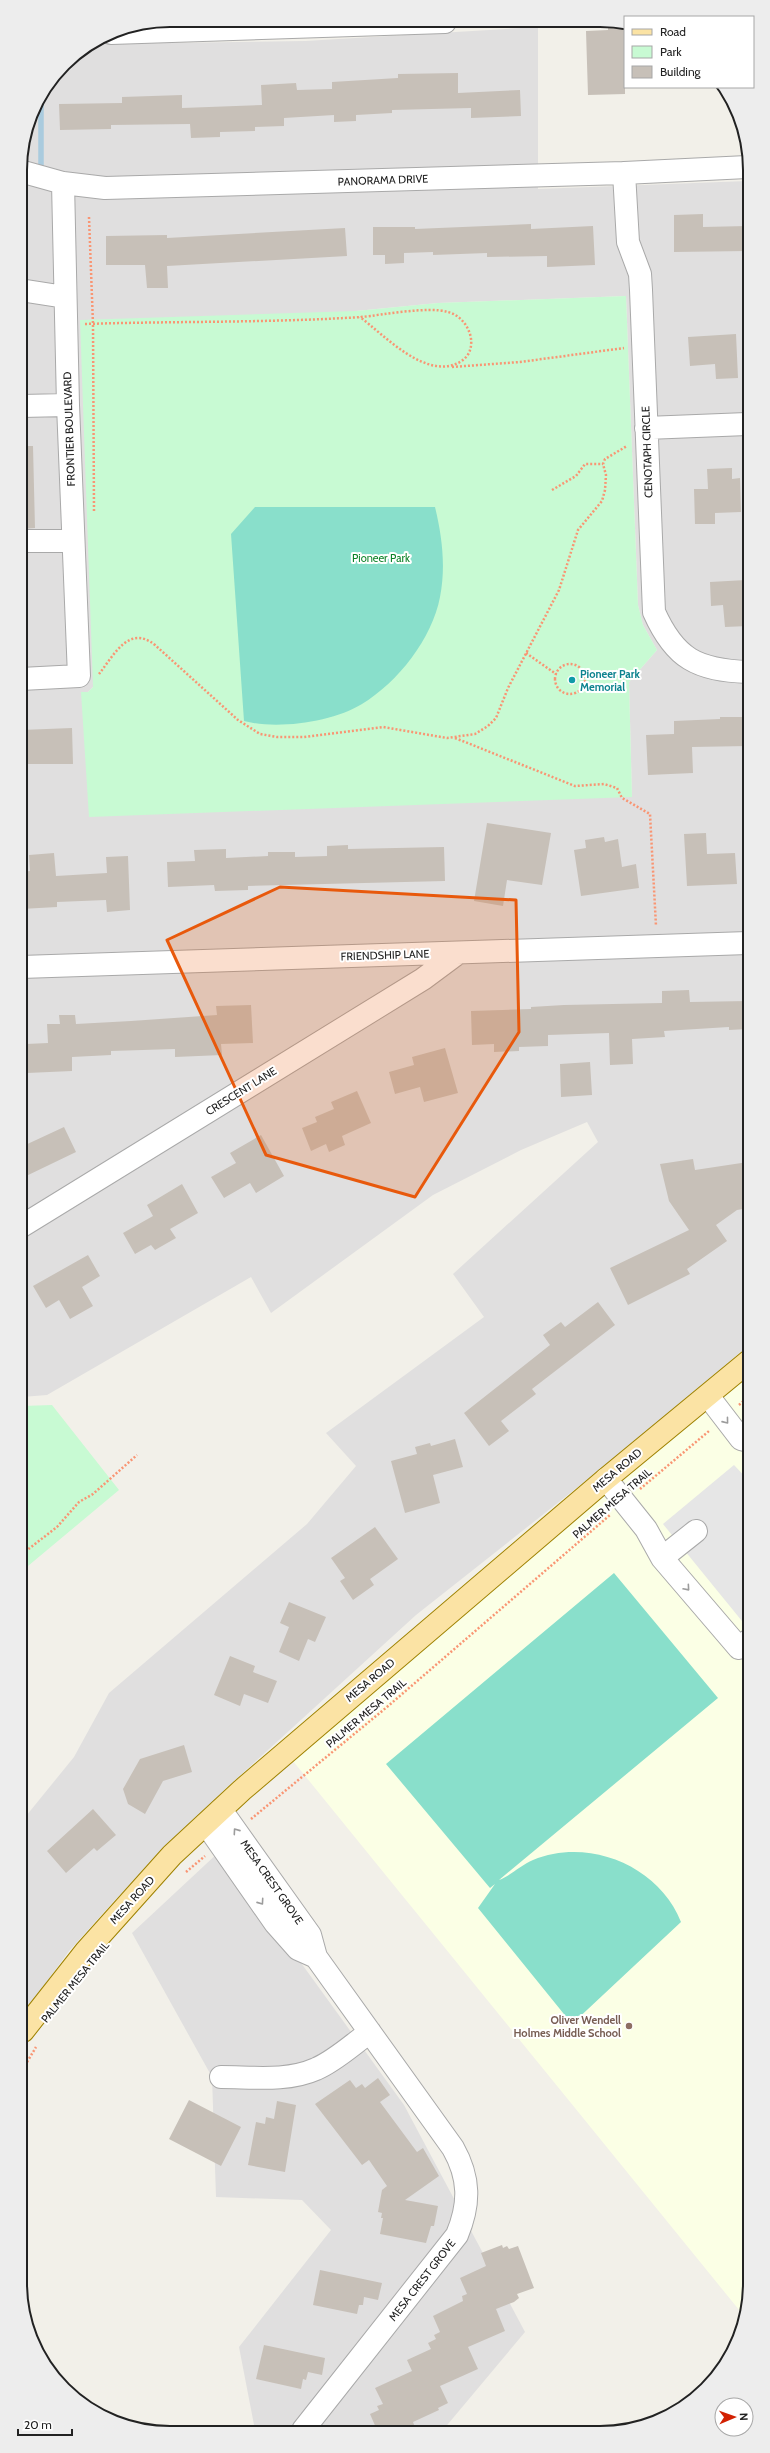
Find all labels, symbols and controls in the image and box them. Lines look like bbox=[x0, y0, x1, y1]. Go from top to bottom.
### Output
legend bbox=[624, 16, 754, 88]
text: Road bbox=[660, 24, 686, 39]
text: Park bbox=[660, 44, 682, 59]
text: Building bbox=[660, 64, 702, 79]
street label: PANORAMA DRIVE bbox=[337, 171, 429, 189]
street label: FRONTIER BOULEVARD bbox=[60, 371, 78, 487]
street label: CENOTAPH CIRCLE bbox=[638, 406, 656, 498]
park label: Pioneer Park bbox=[352, 551, 410, 565]
place label: Pioneer Park Memorial bbox=[580, 667, 640, 694]
marker: Pioneer Park Memorial bbox=[567, 675, 577, 685]
street label: FRIENDSHIP LANE bbox=[340, 946, 430, 964]
street label: CRESCENT LANE bbox=[203, 1064, 279, 1118]
one-way arrow bbox=[722, 1417, 729, 1424]
street label: MESA ROAD bbox=[589, 1445, 645, 1495]
street label: PALMER MESA TRAIL bbox=[569, 1464, 655, 1541]
one-way arrow bbox=[683, 1583, 690, 1591]
street label: MESA ROAD bbox=[342, 1655, 398, 1705]
street label: PALMER MESA TRAIL bbox=[323, 1675, 409, 1751]
one-way arrow bbox=[233, 1828, 241, 1835]
street label: MESA CREST GROVE bbox=[238, 1837, 306, 1927]
street label: MESA ROAD bbox=[107, 1873, 157, 1927]
one-way arrow bbox=[256, 1898, 264, 1905]
street label: PALMER MESA TRAIL bbox=[38, 1938, 112, 2025]
place label: Oliver Wendell Holmes Middle School bbox=[513, 2013, 621, 2040]
marker: Oliver Wendell Holmes Middle School bbox=[624, 2021, 634, 2031]
street label: MESA CREST GROVE bbox=[386, 2236, 458, 2324]
north arrow bbox=[714, 2397, 754, 2437]
scale bar bbox=[18, 2411, 72, 2437]
text: N bbox=[737, 2413, 751, 2421]
text: 20 m bbox=[24, 2417, 52, 2432]

